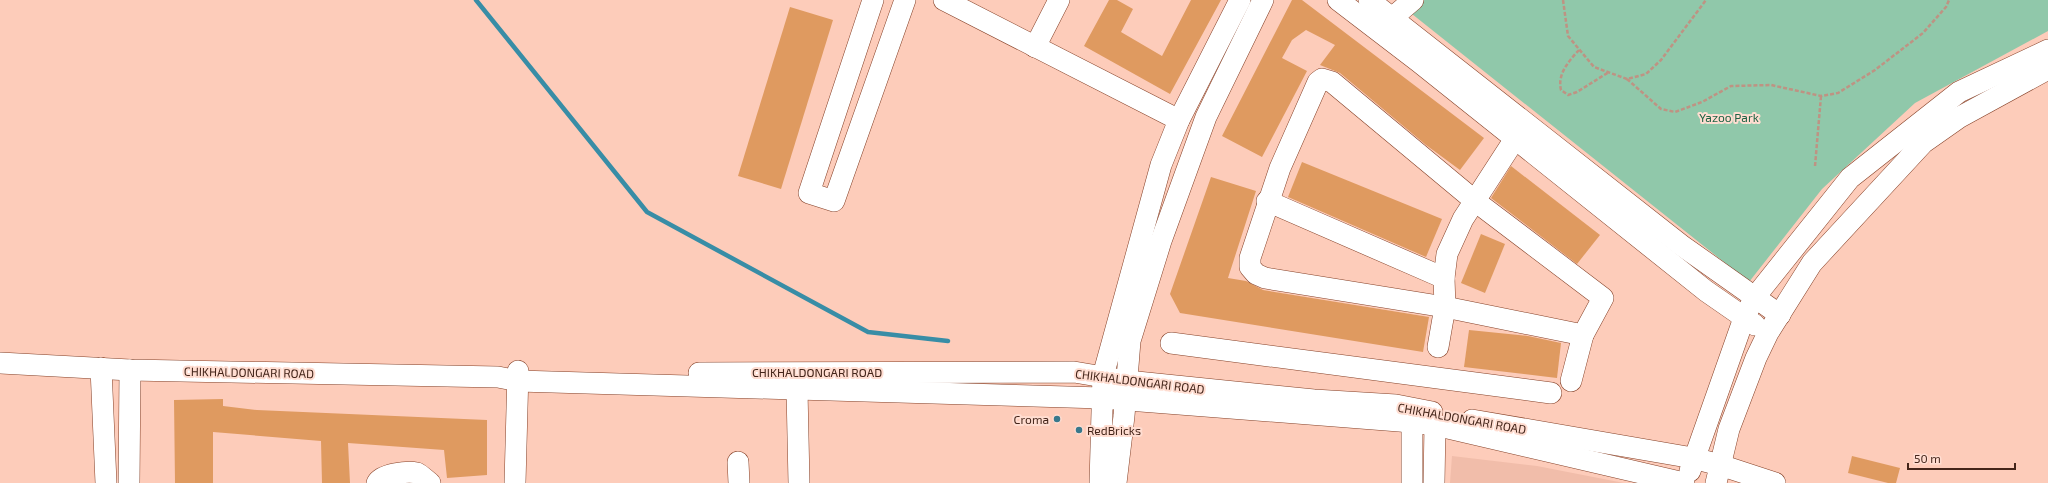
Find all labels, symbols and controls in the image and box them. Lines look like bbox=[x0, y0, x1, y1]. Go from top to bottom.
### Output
park label: Yazoo Park bbox=[1699, 110, 1759, 124]
street label: CHIKHALDONGARI ROAD bbox=[184, 364, 314, 380]
street label: CHIKHALDONGARI ROAD bbox=[752, 365, 882, 379]
street label: CHIKHALDONGARI ROAD bbox=[1075, 366, 1206, 396]
street label: CHIKHALDONGARI ROAD bbox=[1397, 400, 1527, 436]
place label: Croma bbox=[1014, 412, 1049, 426]
marker: Croma bbox=[1052, 414, 1062, 424]
place label: RedBricks bbox=[1087, 423, 1141, 437]
marker: RedBricks bbox=[1074, 425, 1084, 435]
scale bar bbox=[1908, 445, 2015, 471]
text: 50 m bbox=[1914, 451, 1941, 465]

